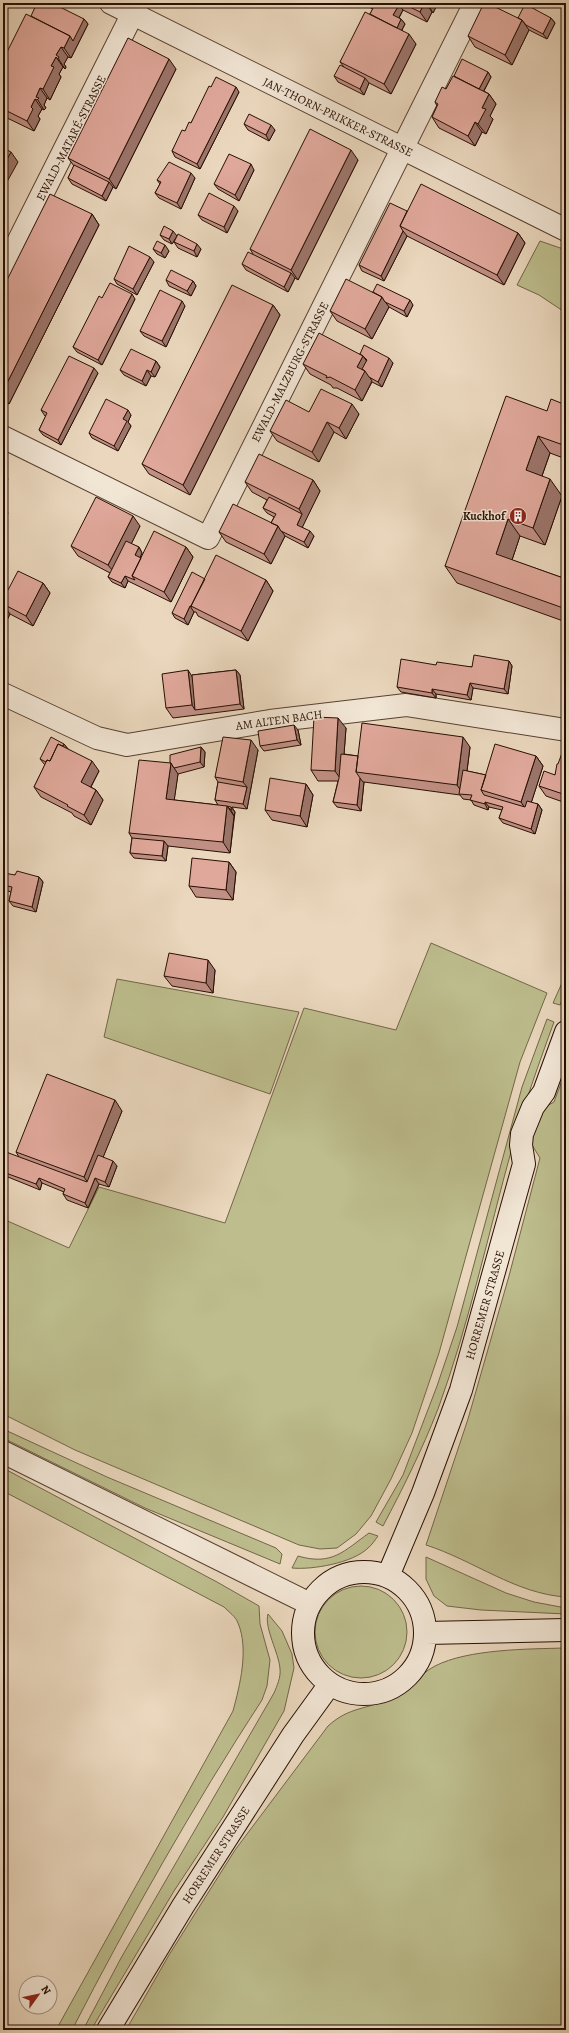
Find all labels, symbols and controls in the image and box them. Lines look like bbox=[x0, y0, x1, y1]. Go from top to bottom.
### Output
street label: EWALD-MATARÉ-STRASSE bbox=[32, 72, 110, 204]
street label: JAN-THORN-PRIKKER-STRASSE bbox=[260, 74, 416, 160]
street label: EWALD-MALZBURG-STRASSE bbox=[248, 299, 332, 445]
building icon: Kuckhof bbox=[508, 506, 528, 526]
place label: Kuckhof bbox=[463, 508, 507, 524]
street label: AM ALTEN BACH bbox=[234, 706, 323, 734]
street label: HORREMER STRASSE bbox=[462, 1248, 508, 1362]
street label: HORREMER STRASSE bbox=[178, 1803, 254, 1907]
north arrow bbox=[18, 1975, 58, 2015]
text: N bbox=[37, 1982, 54, 1997]

